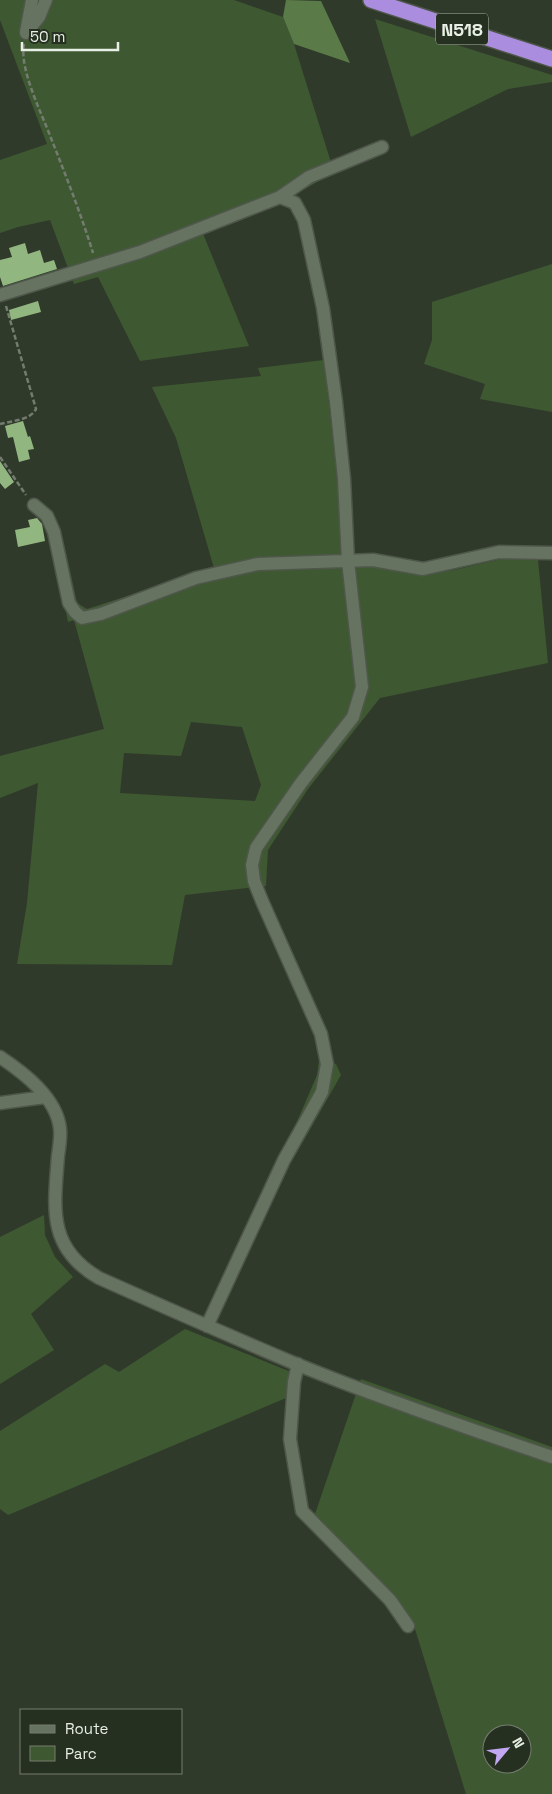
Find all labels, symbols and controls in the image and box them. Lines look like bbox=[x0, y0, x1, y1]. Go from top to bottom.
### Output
road number: N518 bbox=[436, 13, 488, 44]
scale bar bbox=[22, 20, 119, 52]
text: 50 m bbox=[30, 27, 65, 46]
legend bbox=[20, 1709, 182, 1774]
text: Route bbox=[65, 1719, 109, 1738]
north arrow bbox=[482, 1724, 532, 1774]
text: N bbox=[508, 1734, 529, 1751]
text: Parc bbox=[65, 1744, 97, 1763]

